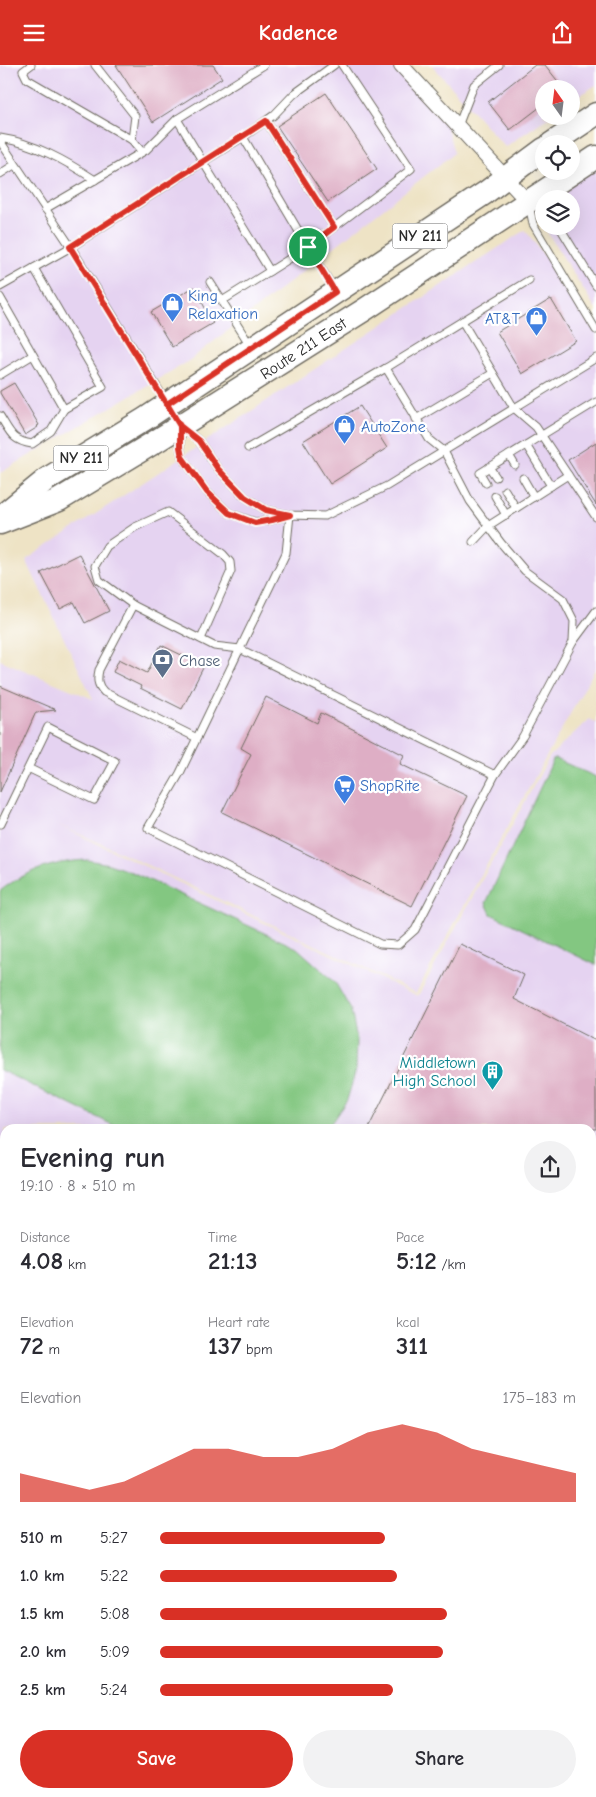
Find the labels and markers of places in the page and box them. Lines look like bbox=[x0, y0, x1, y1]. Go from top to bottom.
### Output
pin bbox=[287, 226, 329, 268]
place label: King Relaxation bbox=[188, 287, 258, 323]
shop icon: King Relaxation bbox=[160, 292, 184, 323]
shop icon: AT&T bbox=[524, 306, 548, 337]
place label: AT&T bbox=[485, 310, 521, 328]
shop icon: AutoZone bbox=[333, 414, 357, 445]
place label: AutoZone bbox=[361, 418, 426, 436]
bank icon: Chase bbox=[151, 648, 175, 679]
place label: Chase bbox=[179, 652, 220, 670]
supermarket icon: ShopRite bbox=[332, 773, 356, 804]
place label: ShopRite bbox=[360, 777, 420, 795]
place label: Middletown High School bbox=[393, 1054, 476, 1090]
building icon: Middletown High School bbox=[480, 1059, 504, 1090]

